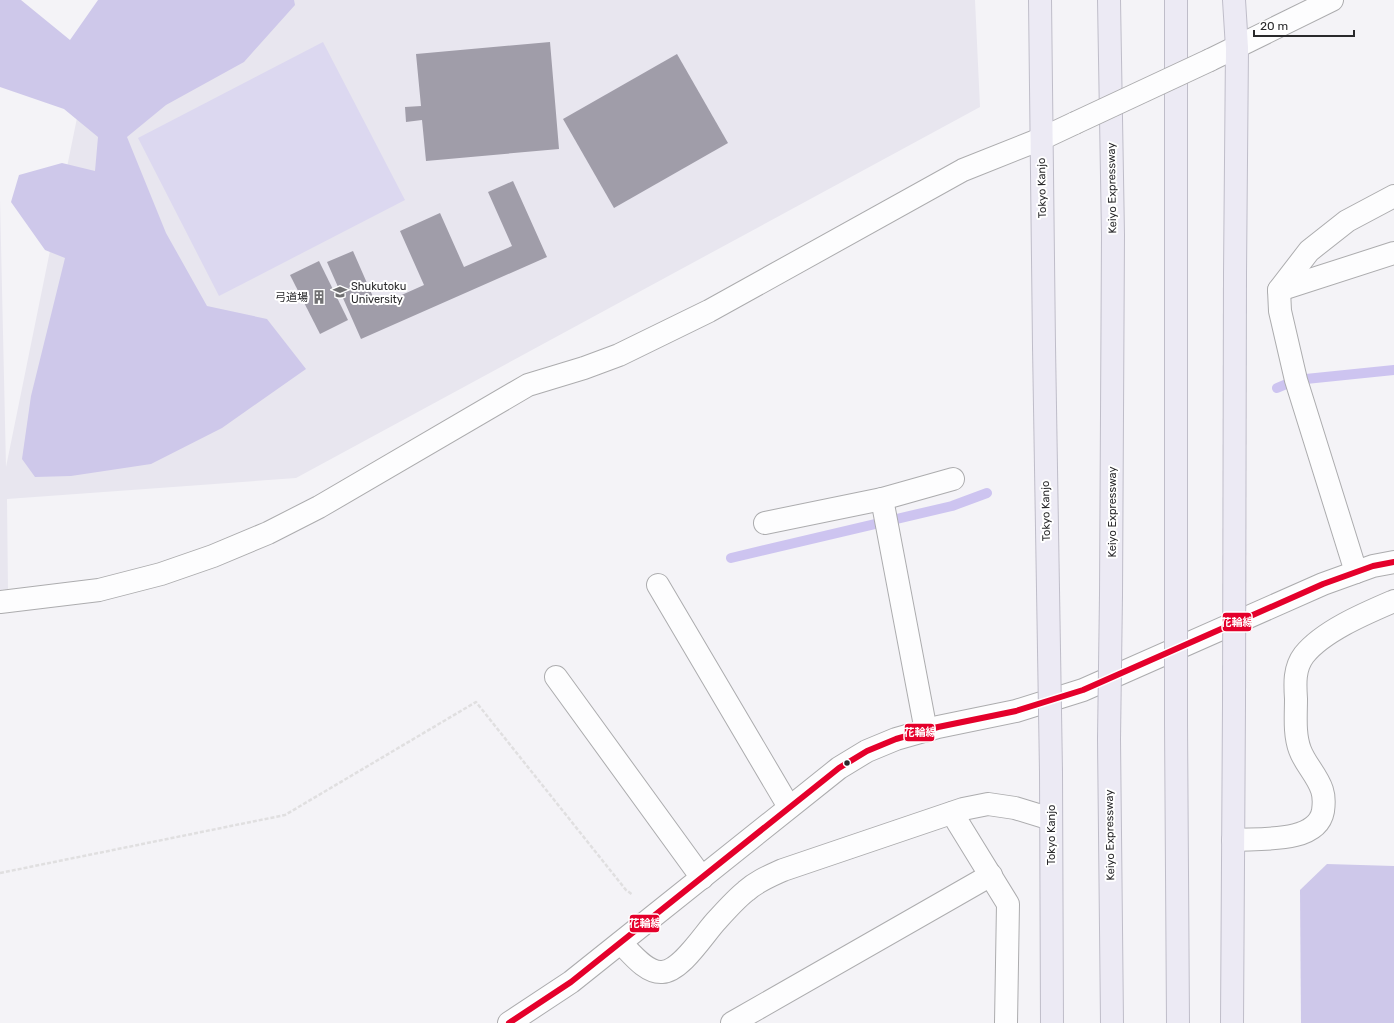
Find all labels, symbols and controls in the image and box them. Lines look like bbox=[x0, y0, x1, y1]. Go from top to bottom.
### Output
scale bar bbox=[1254, 12, 1354, 38]
text: 20 m bbox=[1260, 19, 1288, 33]
street label: Keiyo Expressway bbox=[1105, 142, 1119, 234]
street label: Tokyo Kanjo bbox=[1035, 158, 1049, 218]
place label: Shukutoku University bbox=[351, 280, 406, 306]
school or university icon: Shukutoku University bbox=[332, 284, 348, 300]
building icon: 弓道場 bbox=[311, 289, 327, 305]
place label: 弓道場 bbox=[275, 291, 308, 304]
street label: Keiyo Expressway bbox=[1106, 466, 1119, 558]
street label: Tokyo Kanjo bbox=[1039, 481, 1053, 541]
line badge: 花輪線 bbox=[1222, 612, 1252, 632]
text: 花輪線 bbox=[1221, 616, 1254, 629]
line badge: 花輪線 bbox=[904, 723, 935, 742]
text: 花輪線 bbox=[904, 726, 937, 739]
unlabelled marker bbox=[842, 758, 852, 768]
street label: Keiyo Expressway bbox=[1103, 789, 1117, 881]
street label: Tokyo Kanjo bbox=[1045, 805, 1058, 865]
line badge: 花輪線 bbox=[629, 914, 660, 933]
text: 花輪線 bbox=[629, 917, 662, 930]

